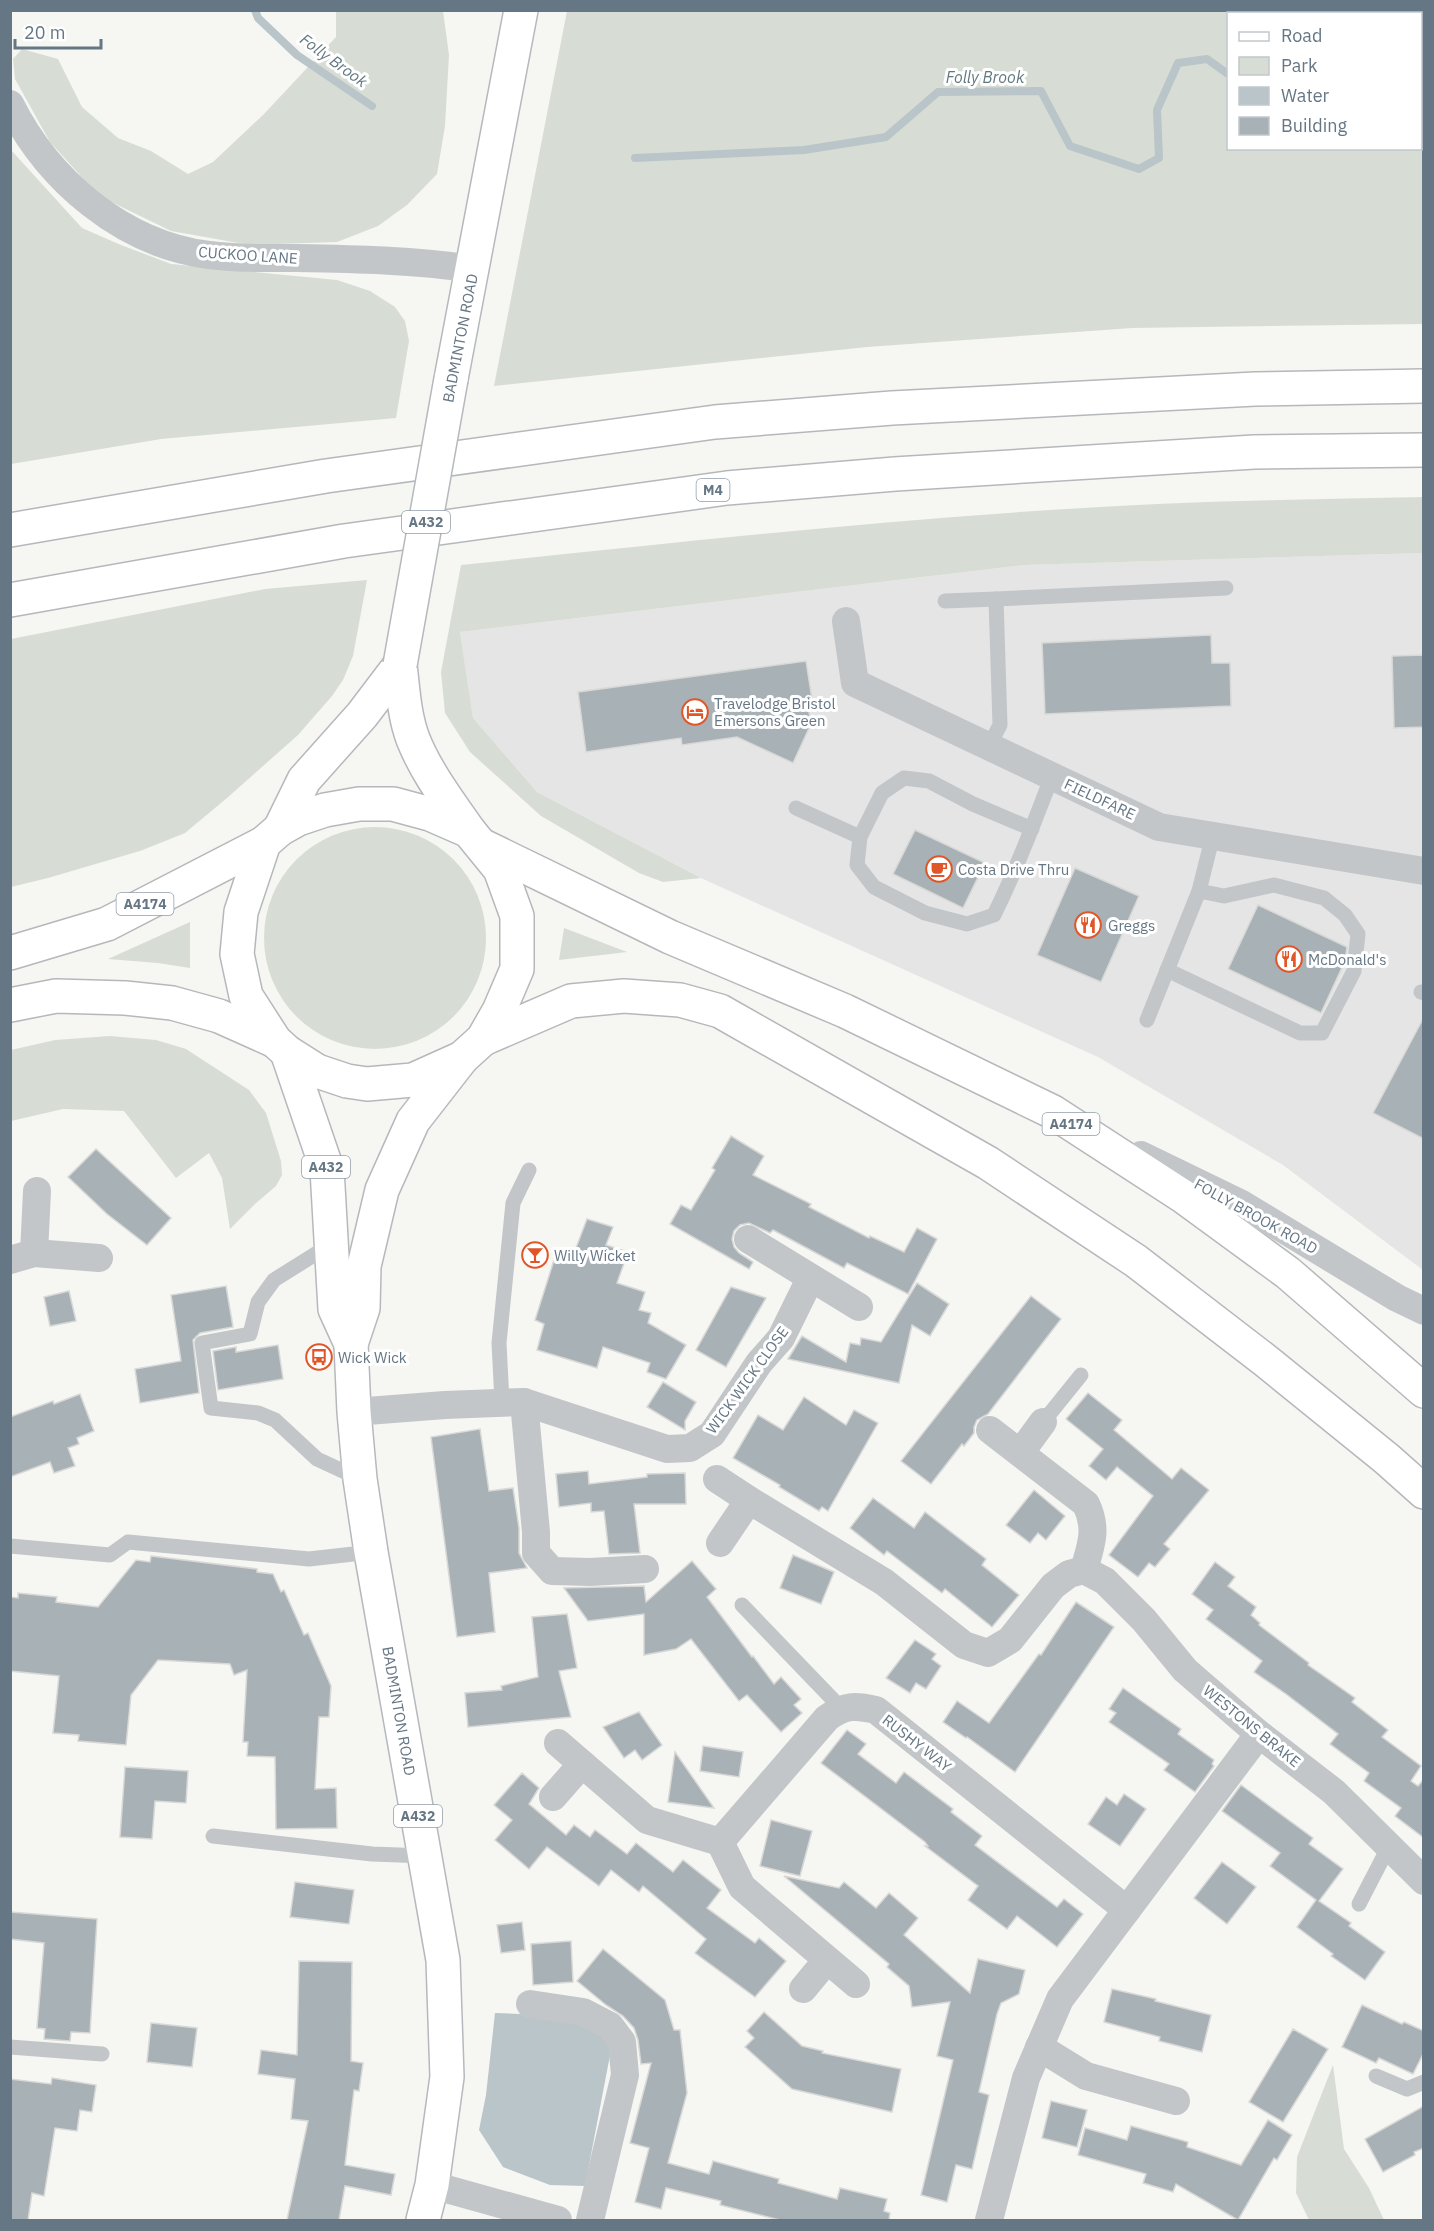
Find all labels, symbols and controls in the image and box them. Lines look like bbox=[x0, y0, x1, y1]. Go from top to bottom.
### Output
scale bar bbox=[15, 12, 100, 50]
legend bbox=[1227, 12, 1422, 150]
text: 20 m bbox=[24, 21, 66, 44]
text: Road bbox=[1281, 24, 1322, 47]
water label: Folly Brook bbox=[296, 29, 372, 92]
text: Park bbox=[1281, 54, 1318, 77]
water label: Folly Brook bbox=[946, 67, 1025, 87]
text: Water bbox=[1281, 84, 1330, 107]
text: Building bbox=[1281, 114, 1348, 137]
street label: CUCKOO LANE bbox=[198, 242, 298, 268]
street label: BADMINTON ROAD bbox=[438, 272, 482, 404]
road number: M4 bbox=[696, 479, 730, 501]
road number: A432 bbox=[402, 511, 450, 533]
place label: Travelodge Bristol Emersons Green bbox=[714, 694, 835, 730]
hotel icon: Travelodge Bristol Emersons Green bbox=[680, 697, 710, 727]
street label: FIELDFARE bbox=[1061, 774, 1139, 824]
cafe icon: Costa Drive Thru bbox=[924, 854, 954, 884]
place label: Costa Drive Thru bbox=[958, 860, 1069, 879]
road number: A4174 bbox=[116, 893, 174, 915]
restaurant icon: Greggs bbox=[1073, 910, 1103, 940]
place label: Greggs bbox=[1108, 916, 1155, 935]
restaurant icon: McDonald's bbox=[1274, 944, 1304, 974]
place label: McDonald's bbox=[1308, 950, 1386, 969]
road number: A4174 bbox=[1042, 1113, 1100, 1135]
road number: A432 bbox=[302, 1156, 350, 1178]
street label: FOLLY BROOK ROAD bbox=[1191, 1174, 1321, 1258]
bar icon: Willy Wicket bbox=[520, 1240, 550, 1270]
place label: Willy Wicket bbox=[554, 1246, 636, 1265]
street label: WICK WICK CLOSE bbox=[702, 1323, 792, 1437]
bus stop icon: Wick Wick bbox=[304, 1342, 334, 1372]
place label: Wick Wick bbox=[338, 1348, 407, 1367]
street label: BADMINTON ROAD bbox=[378, 1645, 420, 1777]
street label: WESTONS BRAKE bbox=[1200, 1681, 1304, 1771]
street label: RUSHY WAY bbox=[879, 1710, 955, 1776]
road number: A432 bbox=[394, 1805, 442, 1827]

